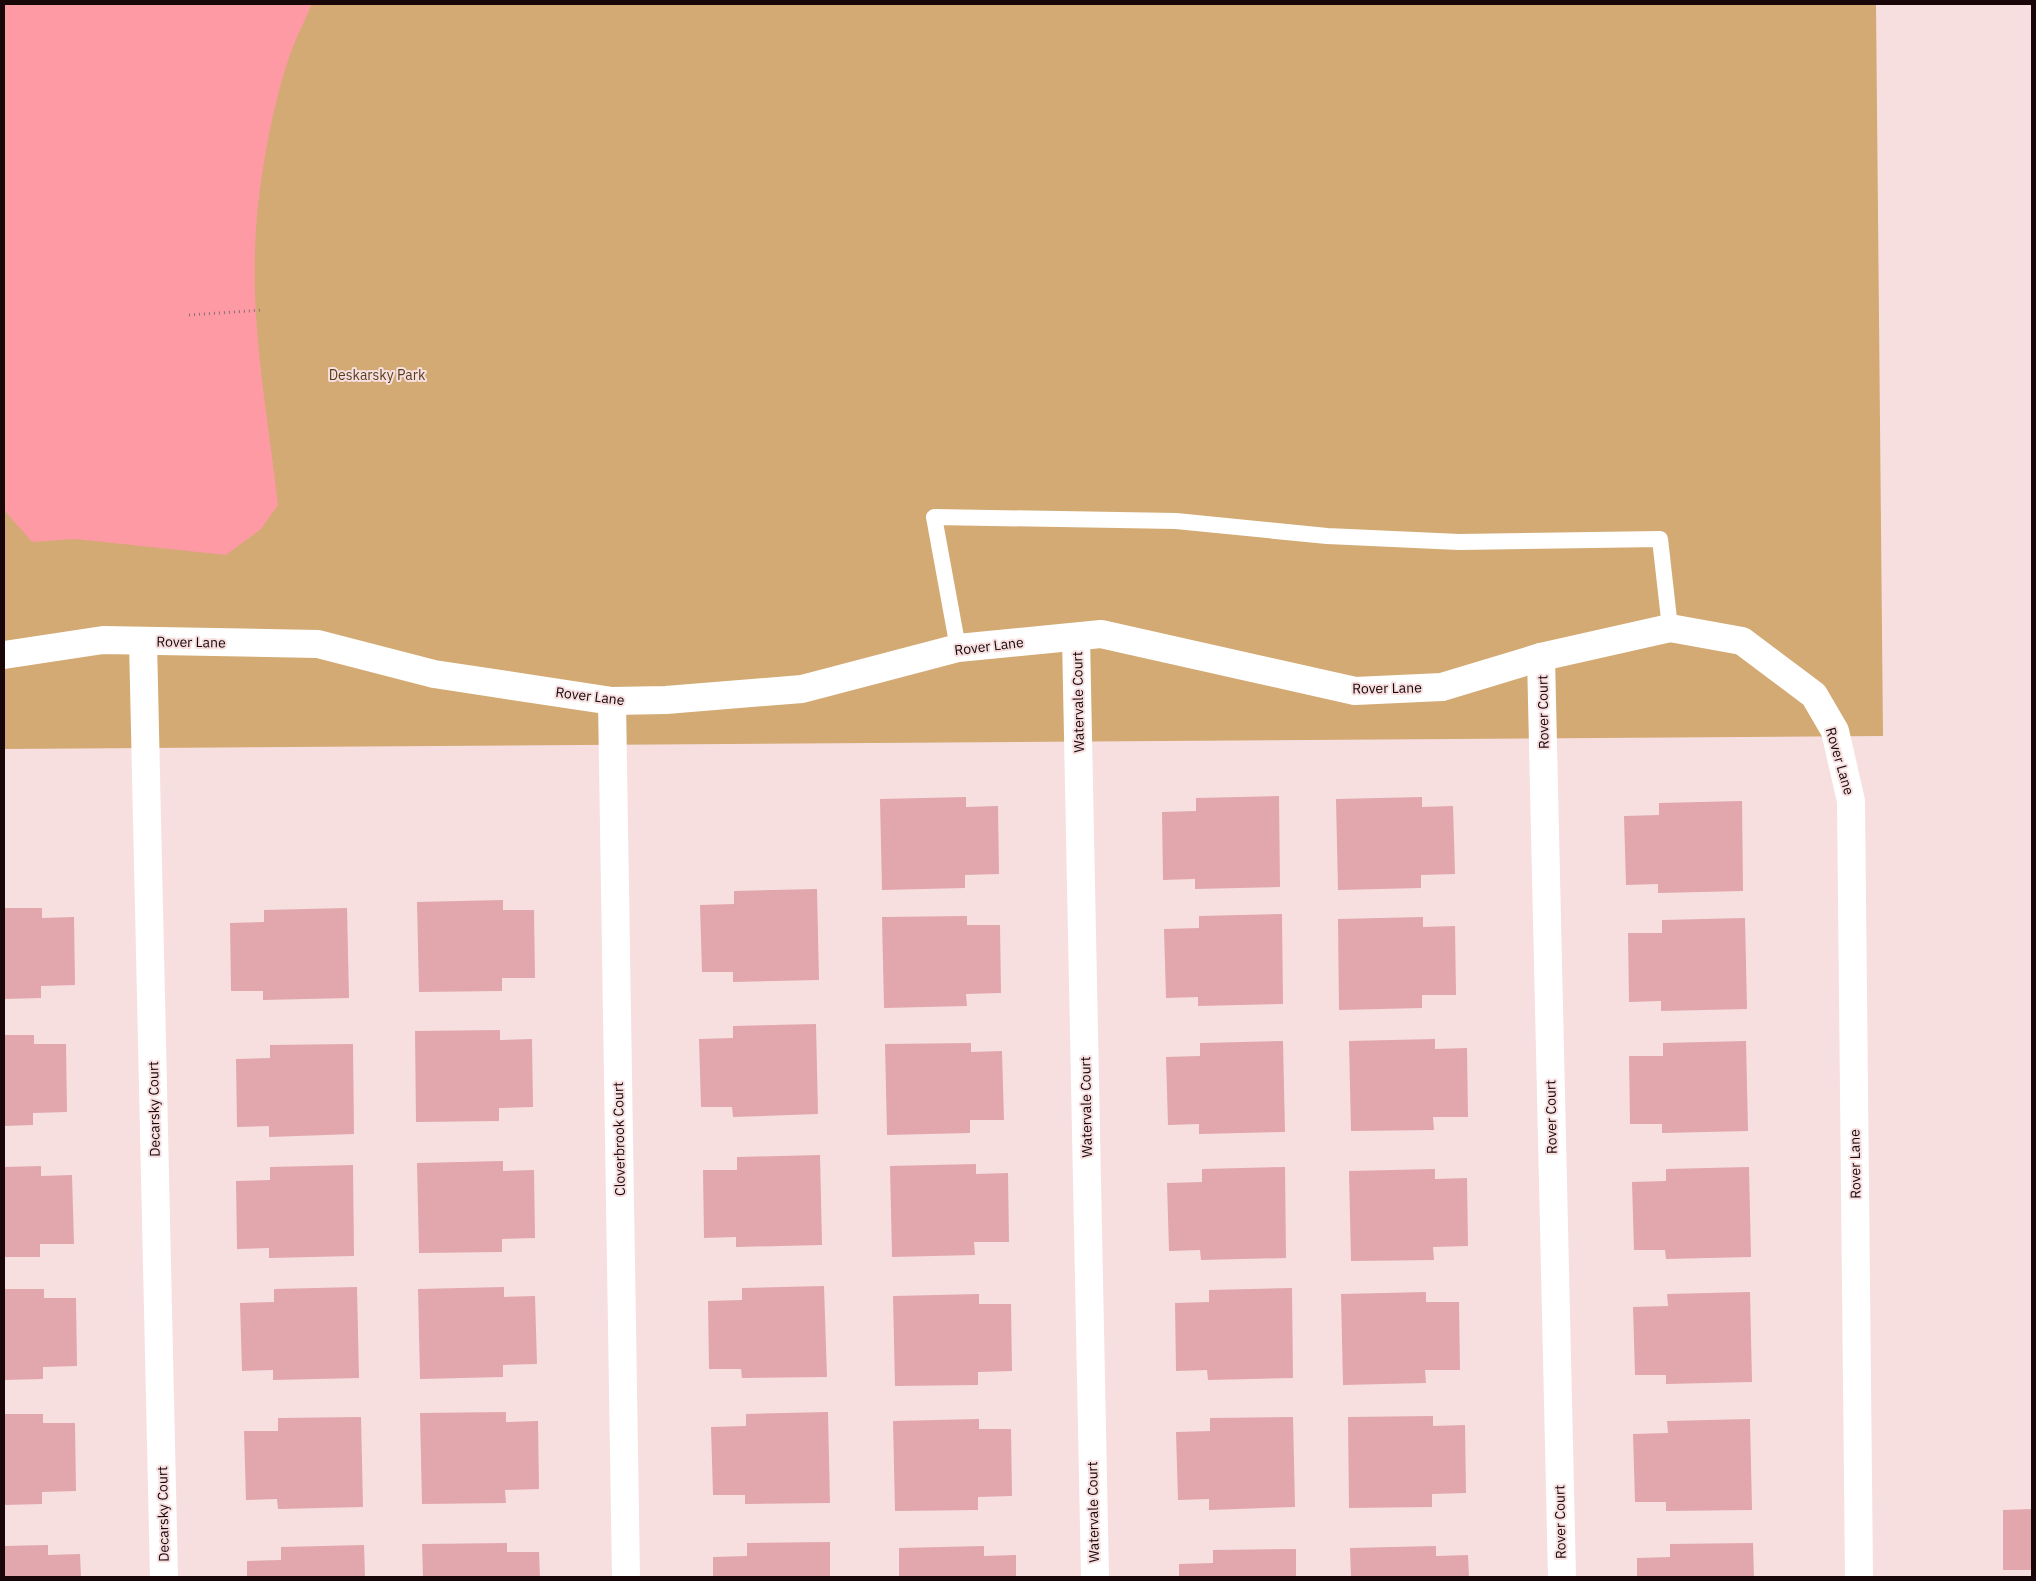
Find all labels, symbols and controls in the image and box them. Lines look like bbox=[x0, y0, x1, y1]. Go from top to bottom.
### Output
park label: Deskarsky Park bbox=[329, 366, 426, 384]
street label: Rover Lane bbox=[156, 632, 226, 652]
street label: Rover Lane bbox=[953, 633, 1025, 659]
street label: Watervale Court bbox=[1068, 651, 1088, 753]
street label: Rover Court bbox=[1533, 675, 1553, 749]
street label: Rover Lane bbox=[1352, 678, 1422, 698]
street label: Rover Lane bbox=[554, 683, 626, 709]
street label: Rover Lane bbox=[1822, 725, 1858, 797]
street label: Watervale Court bbox=[1076, 1056, 1096, 1158]
street label: Decarsky Court bbox=[144, 1061, 164, 1157]
street label: Rover Court bbox=[1541, 1080, 1561, 1154]
street label: Cloverbrook Court bbox=[609, 1082, 629, 1196]
street label: Rover Lane bbox=[1845, 1129, 1865, 1199]
street label: Watervale Court bbox=[1083, 1461, 1103, 1563]
street label: Decarsky Court bbox=[153, 1466, 173, 1562]
street label: Rover Court bbox=[1550, 1485, 1570, 1559]

